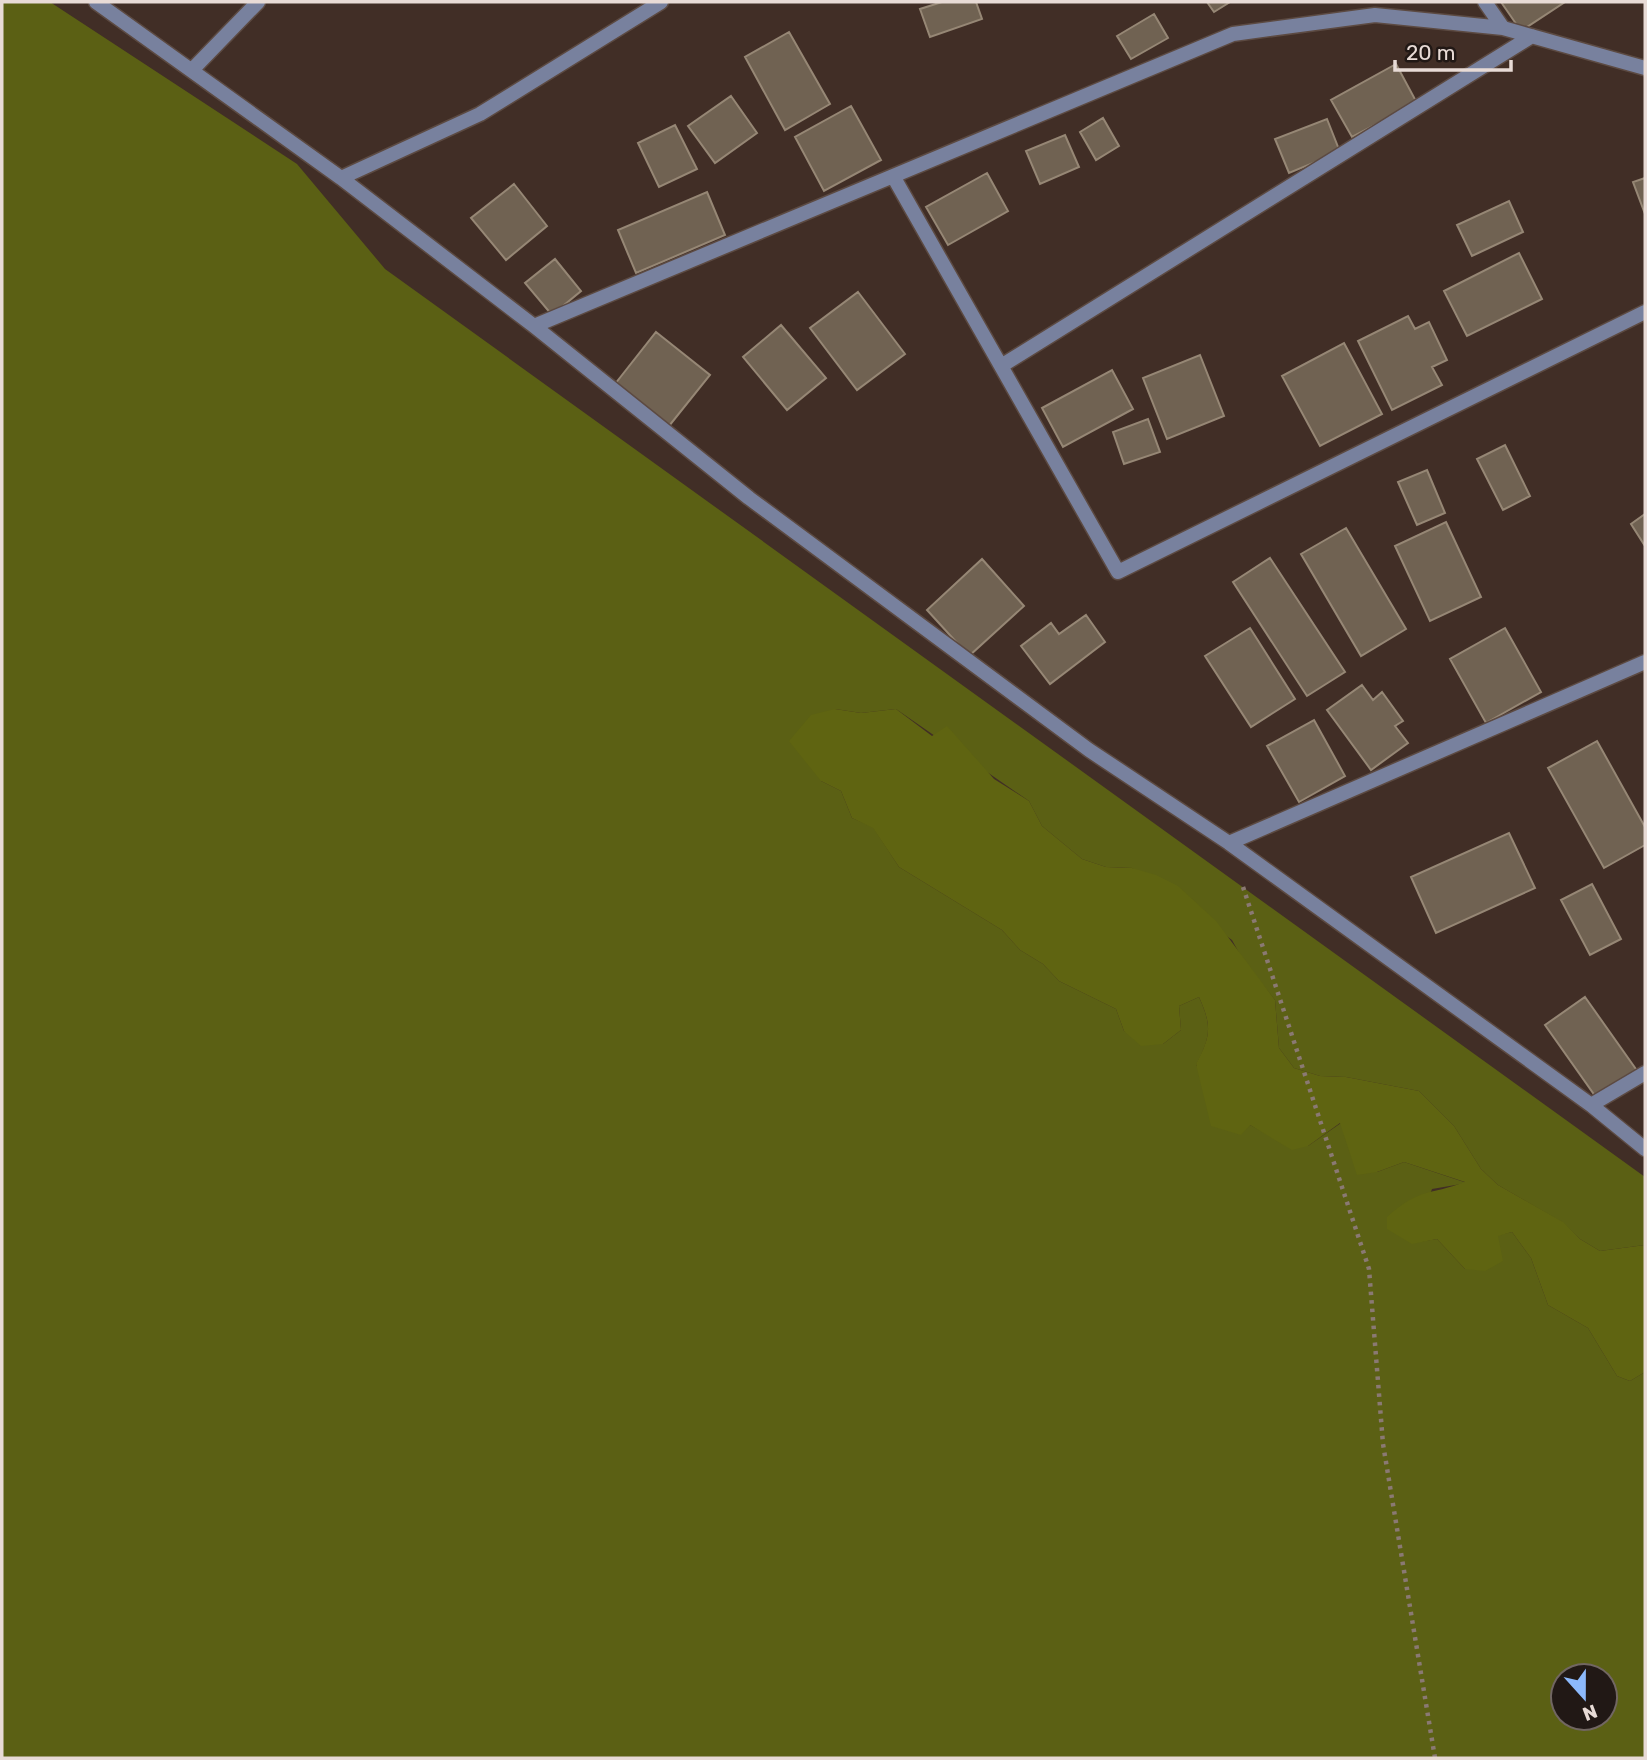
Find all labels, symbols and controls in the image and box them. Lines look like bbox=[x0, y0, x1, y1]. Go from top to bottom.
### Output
scale bar bbox=[1395, 28, 1510, 72]
text: 20 m bbox=[1406, 40, 1455, 65]
north arrow bbox=[1549, 1662, 1619, 1732]
text: N bbox=[1579, 1699, 1600, 1726]

